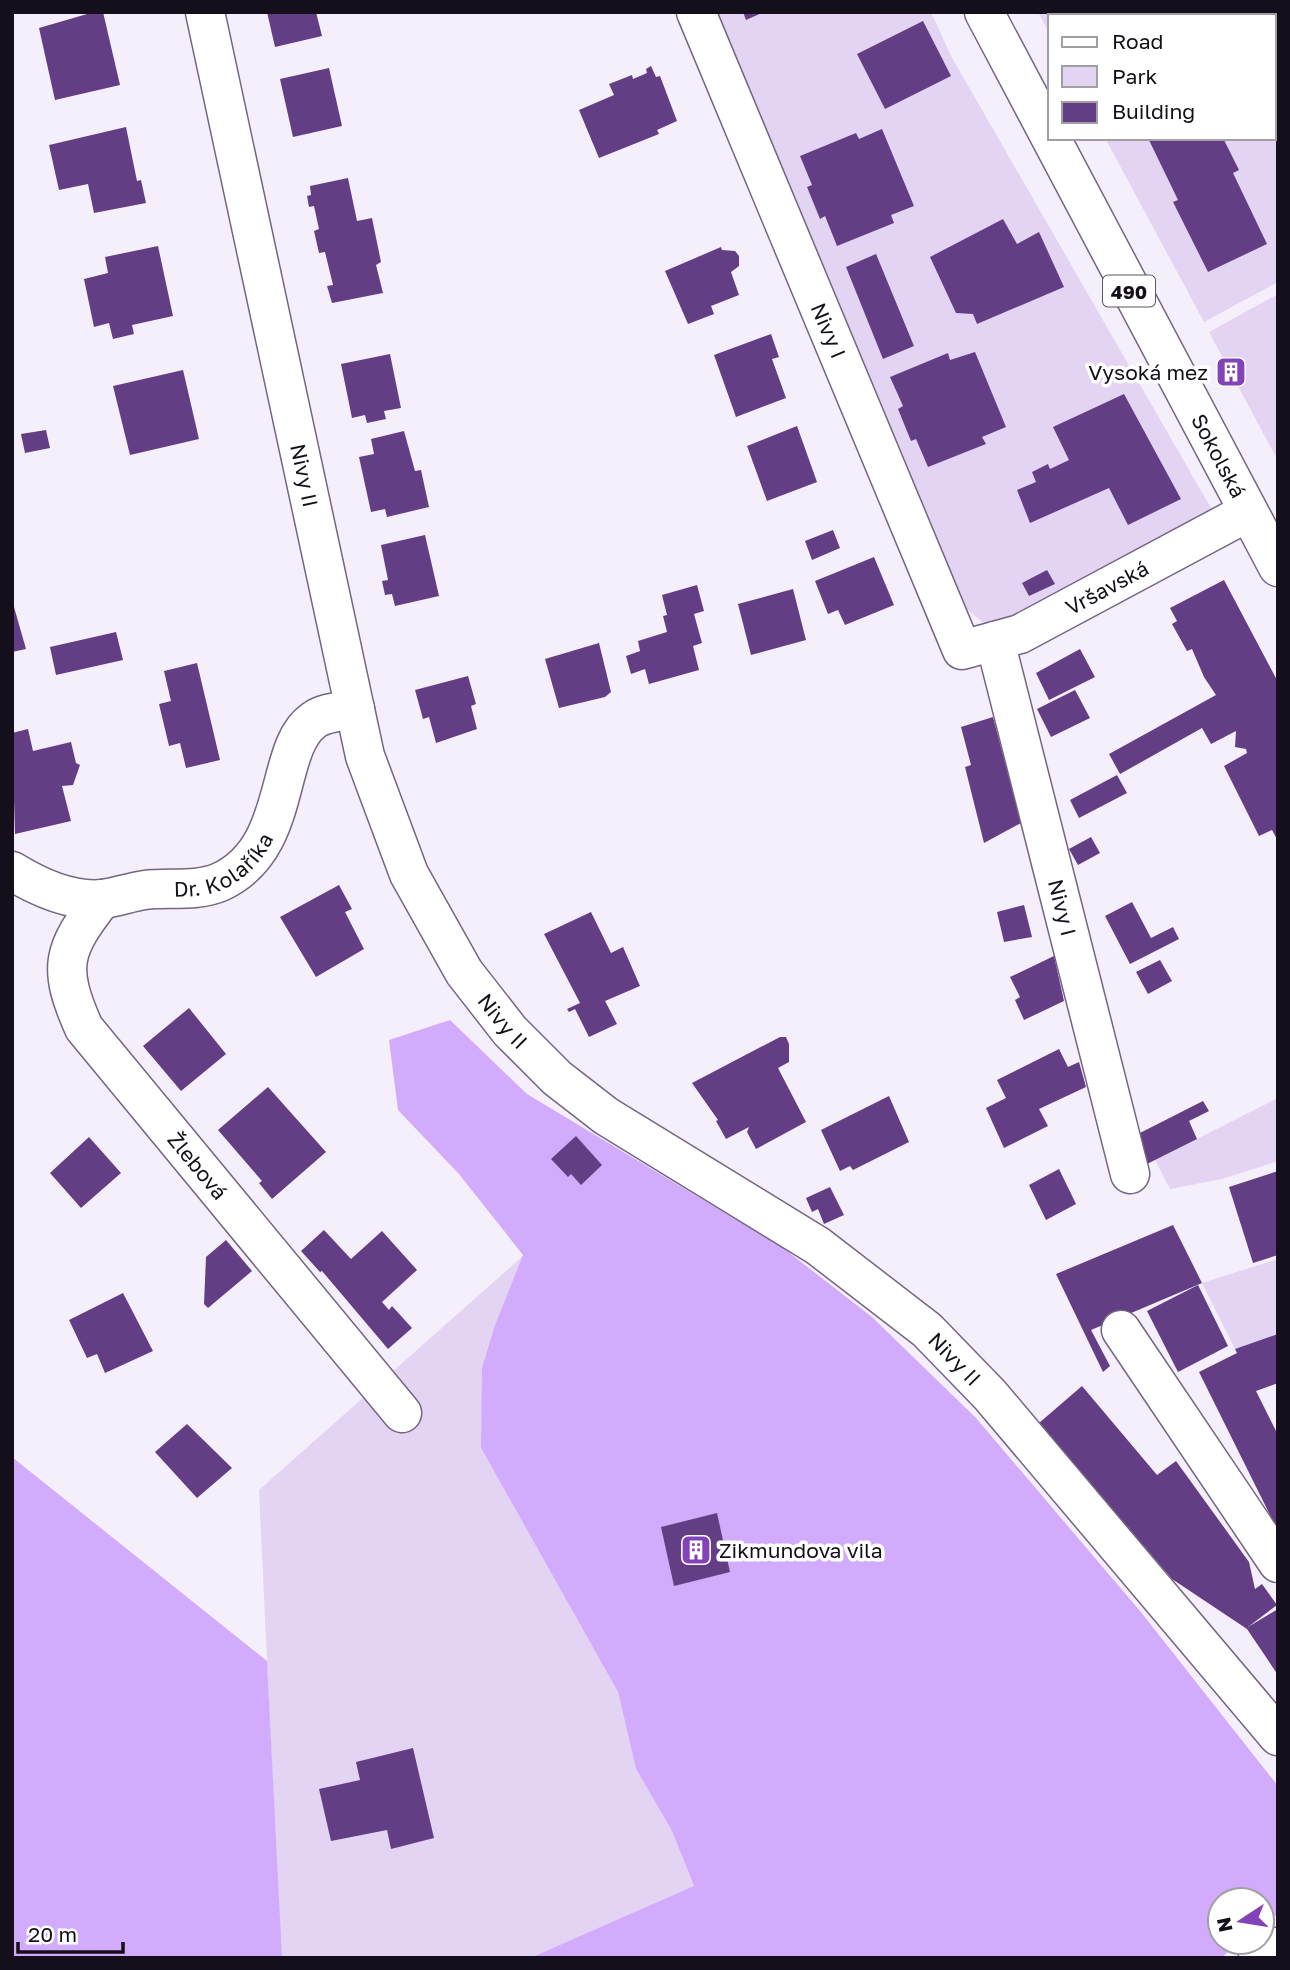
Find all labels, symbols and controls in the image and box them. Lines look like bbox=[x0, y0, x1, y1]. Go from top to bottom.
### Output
legend bbox=[1048, 14, 1276, 140]
text: Road bbox=[1112, 28, 1163, 54]
text: Park bbox=[1112, 63, 1158, 89]
text: Building bbox=[1112, 98, 1195, 124]
road number: 490 bbox=[1103, 276, 1155, 306]
street label: Nivy I bbox=[806, 299, 852, 362]
building icon: Vysoká mez bbox=[1214, 355, 1248, 389]
place label: Vysoká mez bbox=[1088, 359, 1208, 385]
street label: Sokolská bbox=[1186, 409, 1252, 502]
street label: Nivy II bbox=[285, 441, 324, 510]
street label: Vršavská bbox=[1061, 555, 1153, 620]
street label: Dr. Kolaříka bbox=[173, 828, 278, 902]
street label: Nivy I bbox=[1043, 876, 1082, 939]
street label: Nivy II bbox=[473, 988, 533, 1054]
street label: Žlebová bbox=[162, 1127, 233, 1205]
street label: Nivy II bbox=[923, 1327, 987, 1391]
building icon: Zikmundova vila bbox=[679, 1533, 713, 1567]
place label: Zikmundova vila bbox=[719, 1537, 883, 1563]
north arrow bbox=[1206, 1886, 1276, 1956]
scale bar bbox=[18, 1910, 122, 1954]
text: N bbox=[1211, 1915, 1237, 1934]
text: 20 m bbox=[28, 1921, 77, 1947]

